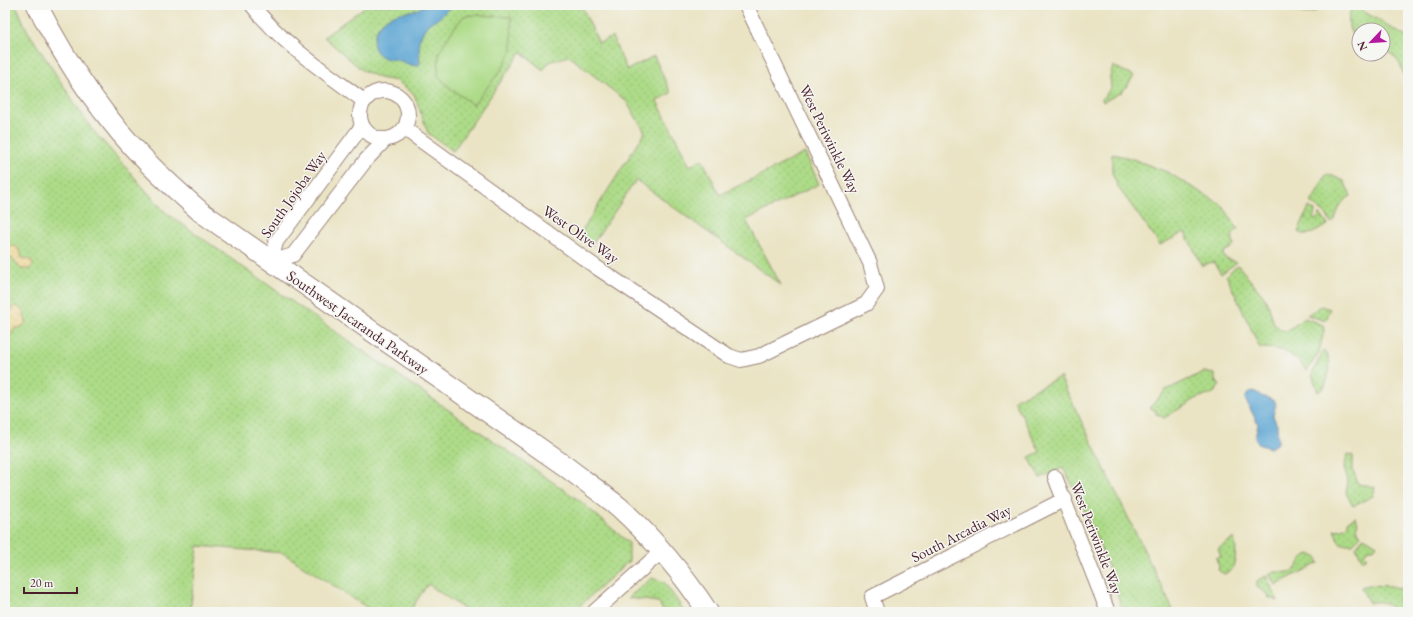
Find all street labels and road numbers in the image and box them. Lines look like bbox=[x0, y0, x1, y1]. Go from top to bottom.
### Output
street label: West Periwinkle Way bbox=[795, 81, 865, 197]
street label: South Jojoba Way bbox=[256, 146, 330, 241]
street label: West Olive Way bbox=[539, 201, 623, 268]
street label: Southwest Jacaranda Parkway bbox=[283, 266, 433, 379]
street label: West Periwinkle Way bbox=[1067, 479, 1127, 597]
street label: South Arcadia Way bbox=[908, 499, 1015, 566]

